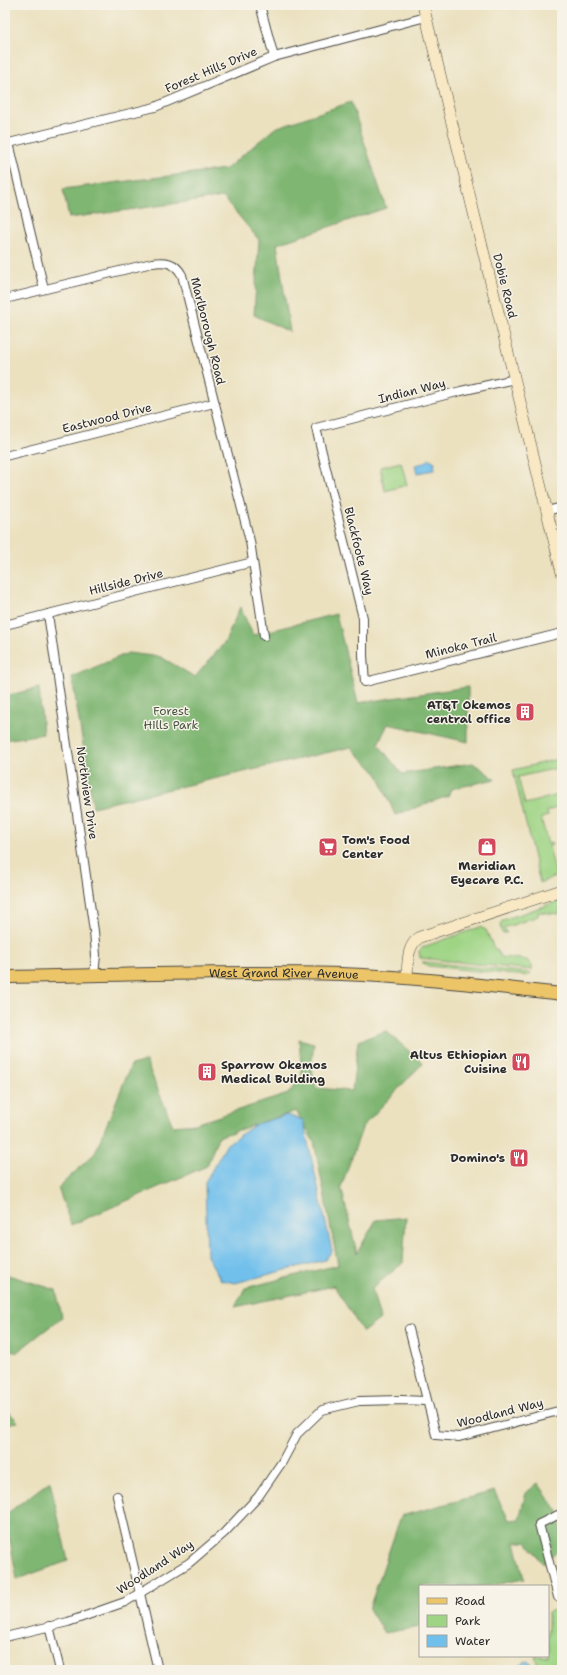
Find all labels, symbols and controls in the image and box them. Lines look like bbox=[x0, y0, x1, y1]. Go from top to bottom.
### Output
street label: Forest Hills Drive bbox=[162, 43, 260, 97]
street label: Dobie Road bbox=[489, 252, 521, 320]
street label: Marlborough Road bbox=[187, 276, 229, 387]
street label: Indian Way bbox=[377, 375, 447, 407]
street label: Eastwood Drive bbox=[61, 399, 154, 437]
street label: Blackfoote Way bbox=[340, 505, 378, 597]
street label: Hillside Drive bbox=[87, 565, 165, 599]
street label: Minoka Trail bbox=[424, 629, 499, 663]
place label: AT&T Okemos central office bbox=[427, 697, 511, 727]
building icon: AT&T Okemos central office bbox=[514, 701, 536, 723]
park label: Forest Hills Park bbox=[144, 703, 199, 733]
street label: Northview Drive bbox=[73, 745, 101, 841]
place label: Tom's Food Center bbox=[342, 832, 410, 862]
supermarket icon: Tom's Food Center bbox=[317, 836, 339, 858]
shop icon: Meridian Eyecare P.C. bbox=[476, 836, 498, 858]
place label: Meridian Eyecare P.C. bbox=[450, 858, 524, 888]
street label: West Grand River Avenue bbox=[209, 965, 359, 983]
place label: Altus Ethiopian Cuisine bbox=[410, 1047, 507, 1077]
restaurant icon: Altus Ethiopian Cuisine bbox=[510, 1051, 532, 1073]
place label: Sparrow Okemos Medical Building bbox=[221, 1057, 327, 1087]
building icon: Sparrow Okemos Medical Building bbox=[196, 1061, 218, 1083]
restaurant icon: Domino's bbox=[508, 1147, 530, 1169]
place label: Domino's bbox=[450, 1150, 505, 1166]
street label: Woodland Way bbox=[455, 1395, 545, 1431]
street label: Woodland Way bbox=[114, 1536, 197, 1598]
legend bbox=[419, 1585, 549, 1657]
text: Road bbox=[455, 1593, 486, 1609]
text: Park bbox=[455, 1613, 481, 1629]
text: Water bbox=[455, 1633, 491, 1649]

